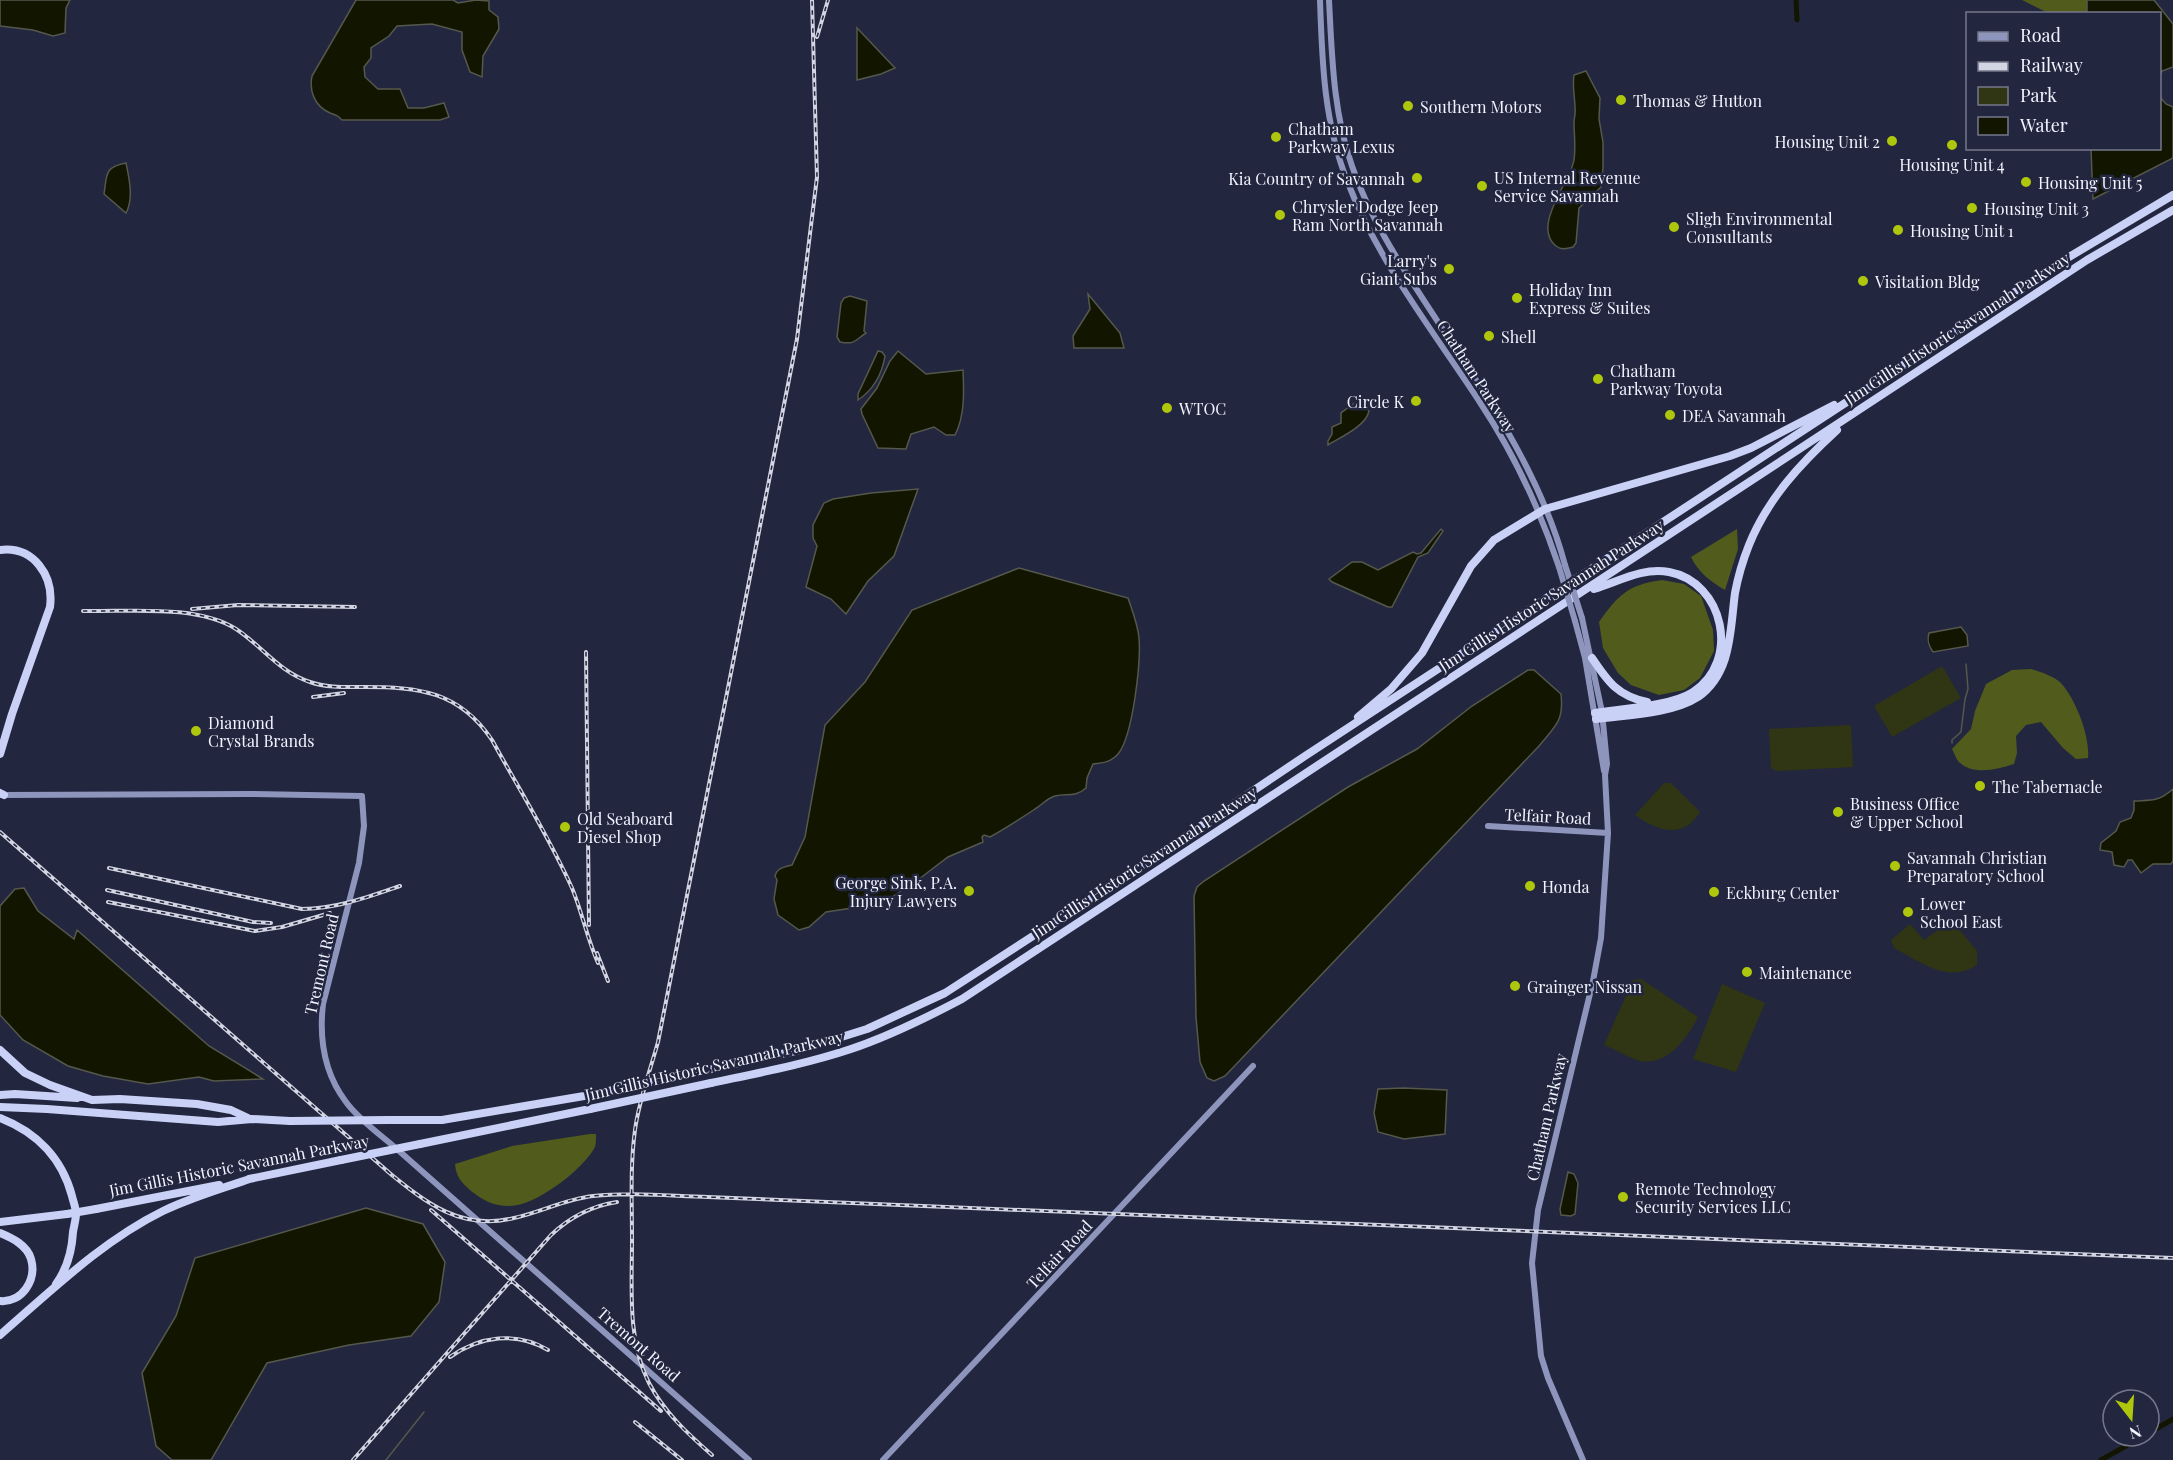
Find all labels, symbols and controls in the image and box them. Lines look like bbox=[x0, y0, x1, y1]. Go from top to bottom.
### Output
legend bbox=[1966, 12, 2161, 150]
text: Road bbox=[2020, 23, 2061, 47]
text: Railway bbox=[2020, 53, 2083, 77]
text: Park bbox=[2020, 83, 2057, 107]
place label: Thomas & Hutton bbox=[1633, 90, 1762, 111]
marker: Thomas & Hutton bbox=[1614, 93, 1628, 107]
place label: Southern Motors bbox=[1420, 96, 1542, 117]
marker: Southern Motors bbox=[1401, 99, 1415, 113]
text: Water bbox=[2019, 113, 2068, 137]
place label: Chatham Parkway Lexus bbox=[1288, 118, 1395, 157]
marker: Chatham Parkway Lexus bbox=[1269, 130, 1283, 144]
place label: Housing Unit 2 bbox=[1774, 131, 1880, 152]
marker: Housing Unit 2 bbox=[1885, 134, 1899, 148]
marker: Housing Unit 4 bbox=[1945, 138, 1959, 152]
place label: Housing Unit 4 bbox=[1899, 154, 2005, 175]
place label: US Internal Revenue Service Savannah bbox=[1494, 167, 1641, 206]
place label: Kia Country of Savannah bbox=[1228, 168, 1406, 189]
marker: Kia Country of Savannah bbox=[1410, 171, 1424, 185]
place label: Housing Unit 5 bbox=[2038, 172, 2142, 193]
marker: Housing Unit 5 bbox=[2019, 175, 2033, 189]
marker: US Internal Revenue Service Savannah bbox=[1475, 179, 1489, 193]
place label: Chrysler Dodge Jeep Ram North Savannah bbox=[1292, 196, 1444, 235]
place label: Housing Unit 3 bbox=[1984, 198, 2089, 219]
marker: Housing Unit 3 bbox=[1965, 201, 1979, 215]
marker: Chrysler Dodge Jeep Ram North Savannah bbox=[1273, 208, 1287, 222]
place label: Sligh Environmental Consultants bbox=[1686, 208, 1833, 247]
marker: Sligh Environmental Consultants bbox=[1667, 220, 1681, 234]
place label: Housing Unit 1 bbox=[1910, 220, 2014, 241]
marker: Housing Unit 1 bbox=[1891, 223, 1905, 237]
street label: Jim Gillis Historic Savannah Parkway bbox=[1840, 247, 2074, 409]
place label: Larry's Giant Subs bbox=[1360, 250, 1437, 289]
marker: Larry's Giant Subs bbox=[1442, 262, 1456, 276]
place label: Visitation Bldg bbox=[1874, 271, 1980, 292]
marker: Visitation Bldg bbox=[1856, 274, 1870, 288]
place label: Holiday Inn Express & Suites bbox=[1529, 279, 1650, 318]
marker: Holiday Inn Express & Suites bbox=[1510, 291, 1524, 305]
street label: Chatham Parkway bbox=[1433, 316, 1521, 436]
place label: Shell bbox=[1501, 326, 1537, 347]
marker: Shell bbox=[1482, 329, 1496, 343]
place label: Chatham Parkway Toyota bbox=[1610, 360, 1722, 399]
marker: Chatham Parkway Toyota bbox=[1591, 372, 1605, 386]
place label: Circle K bbox=[1347, 391, 1405, 412]
marker: Circle K bbox=[1409, 394, 1423, 408]
place label: WTOC bbox=[1178, 398, 1226, 419]
marker: WTOC bbox=[1160, 401, 1174, 415]
place label: DEA Savannah bbox=[1682, 405, 1787, 426]
marker: DEA Savannah bbox=[1663, 408, 1677, 422]
street label: Jim Gillis Historic Savannah Parkway bbox=[1434, 514, 1668, 676]
place label: Diamond Crystal Brands bbox=[208, 712, 314, 751]
marker: Diamond Crystal Brands bbox=[189, 724, 203, 738]
place label: The Tabernacle bbox=[1992, 776, 2103, 797]
marker: The Tabernacle bbox=[1973, 779, 1987, 793]
street label: Jim Gillis Historic Savannah Parkway bbox=[1027, 781, 1261, 943]
place label: Business Office & Upper School bbox=[1850, 793, 1964, 832]
street label: Telfair Road bbox=[1504, 803, 1592, 829]
marker: Business Office & Upper School bbox=[1831, 805, 1845, 819]
place label: Old Seaboard Diesel Shop bbox=[577, 808, 673, 847]
marker: Old Seaboard Diesel Shop bbox=[558, 820, 572, 834]
place label: Savannah Christian Preparatory School bbox=[1907, 847, 2047, 886]
marker: Savannah Christian Preparatory School bbox=[1888, 859, 1902, 873]
place label: George Sink, P.A. Injury Lawyers bbox=[835, 872, 957, 911]
place label: Honda bbox=[1542, 876, 1589, 897]
marker: Honda bbox=[1523, 879, 1537, 893]
place label: Eckburg Center bbox=[1726, 882, 1839, 903]
marker: George Sink, P.A. Injury Lawyers bbox=[962, 884, 976, 898]
marker: Eckburg Center bbox=[1707, 885, 1721, 899]
place label: Lower School East bbox=[1920, 893, 2003, 932]
marker: Lower School East bbox=[1901, 905, 1915, 919]
street label: Tremont Road bbox=[299, 911, 343, 1017]
place label: Maintenance bbox=[1759, 962, 1852, 983]
marker: Maintenance bbox=[1740, 965, 1754, 979]
place label: Grainger Nissan bbox=[1527, 976, 1643, 997]
marker: Grainger Nissan bbox=[1508, 979, 1522, 993]
street label: Jim Gillis Historic Savannah Parkway bbox=[582, 1025, 845, 1105]
street label: Chatham Parkway bbox=[1521, 1051, 1571, 1183]
street label: Jim Gillis Historic Savannah Parkway bbox=[106, 1129, 371, 1201]
place label: Remote Technology Security Services LLC bbox=[1635, 1178, 1791, 1217]
marker: Remote Technology Security Services LLC bbox=[1616, 1190, 1630, 1204]
street label: Telfair Road bbox=[1022, 1215, 1096, 1293]
street label: Tremont Road bbox=[593, 1302, 685, 1386]
north arrow bbox=[2101, 1388, 2161, 1448]
text: N bbox=[2127, 1421, 2144, 1445]

